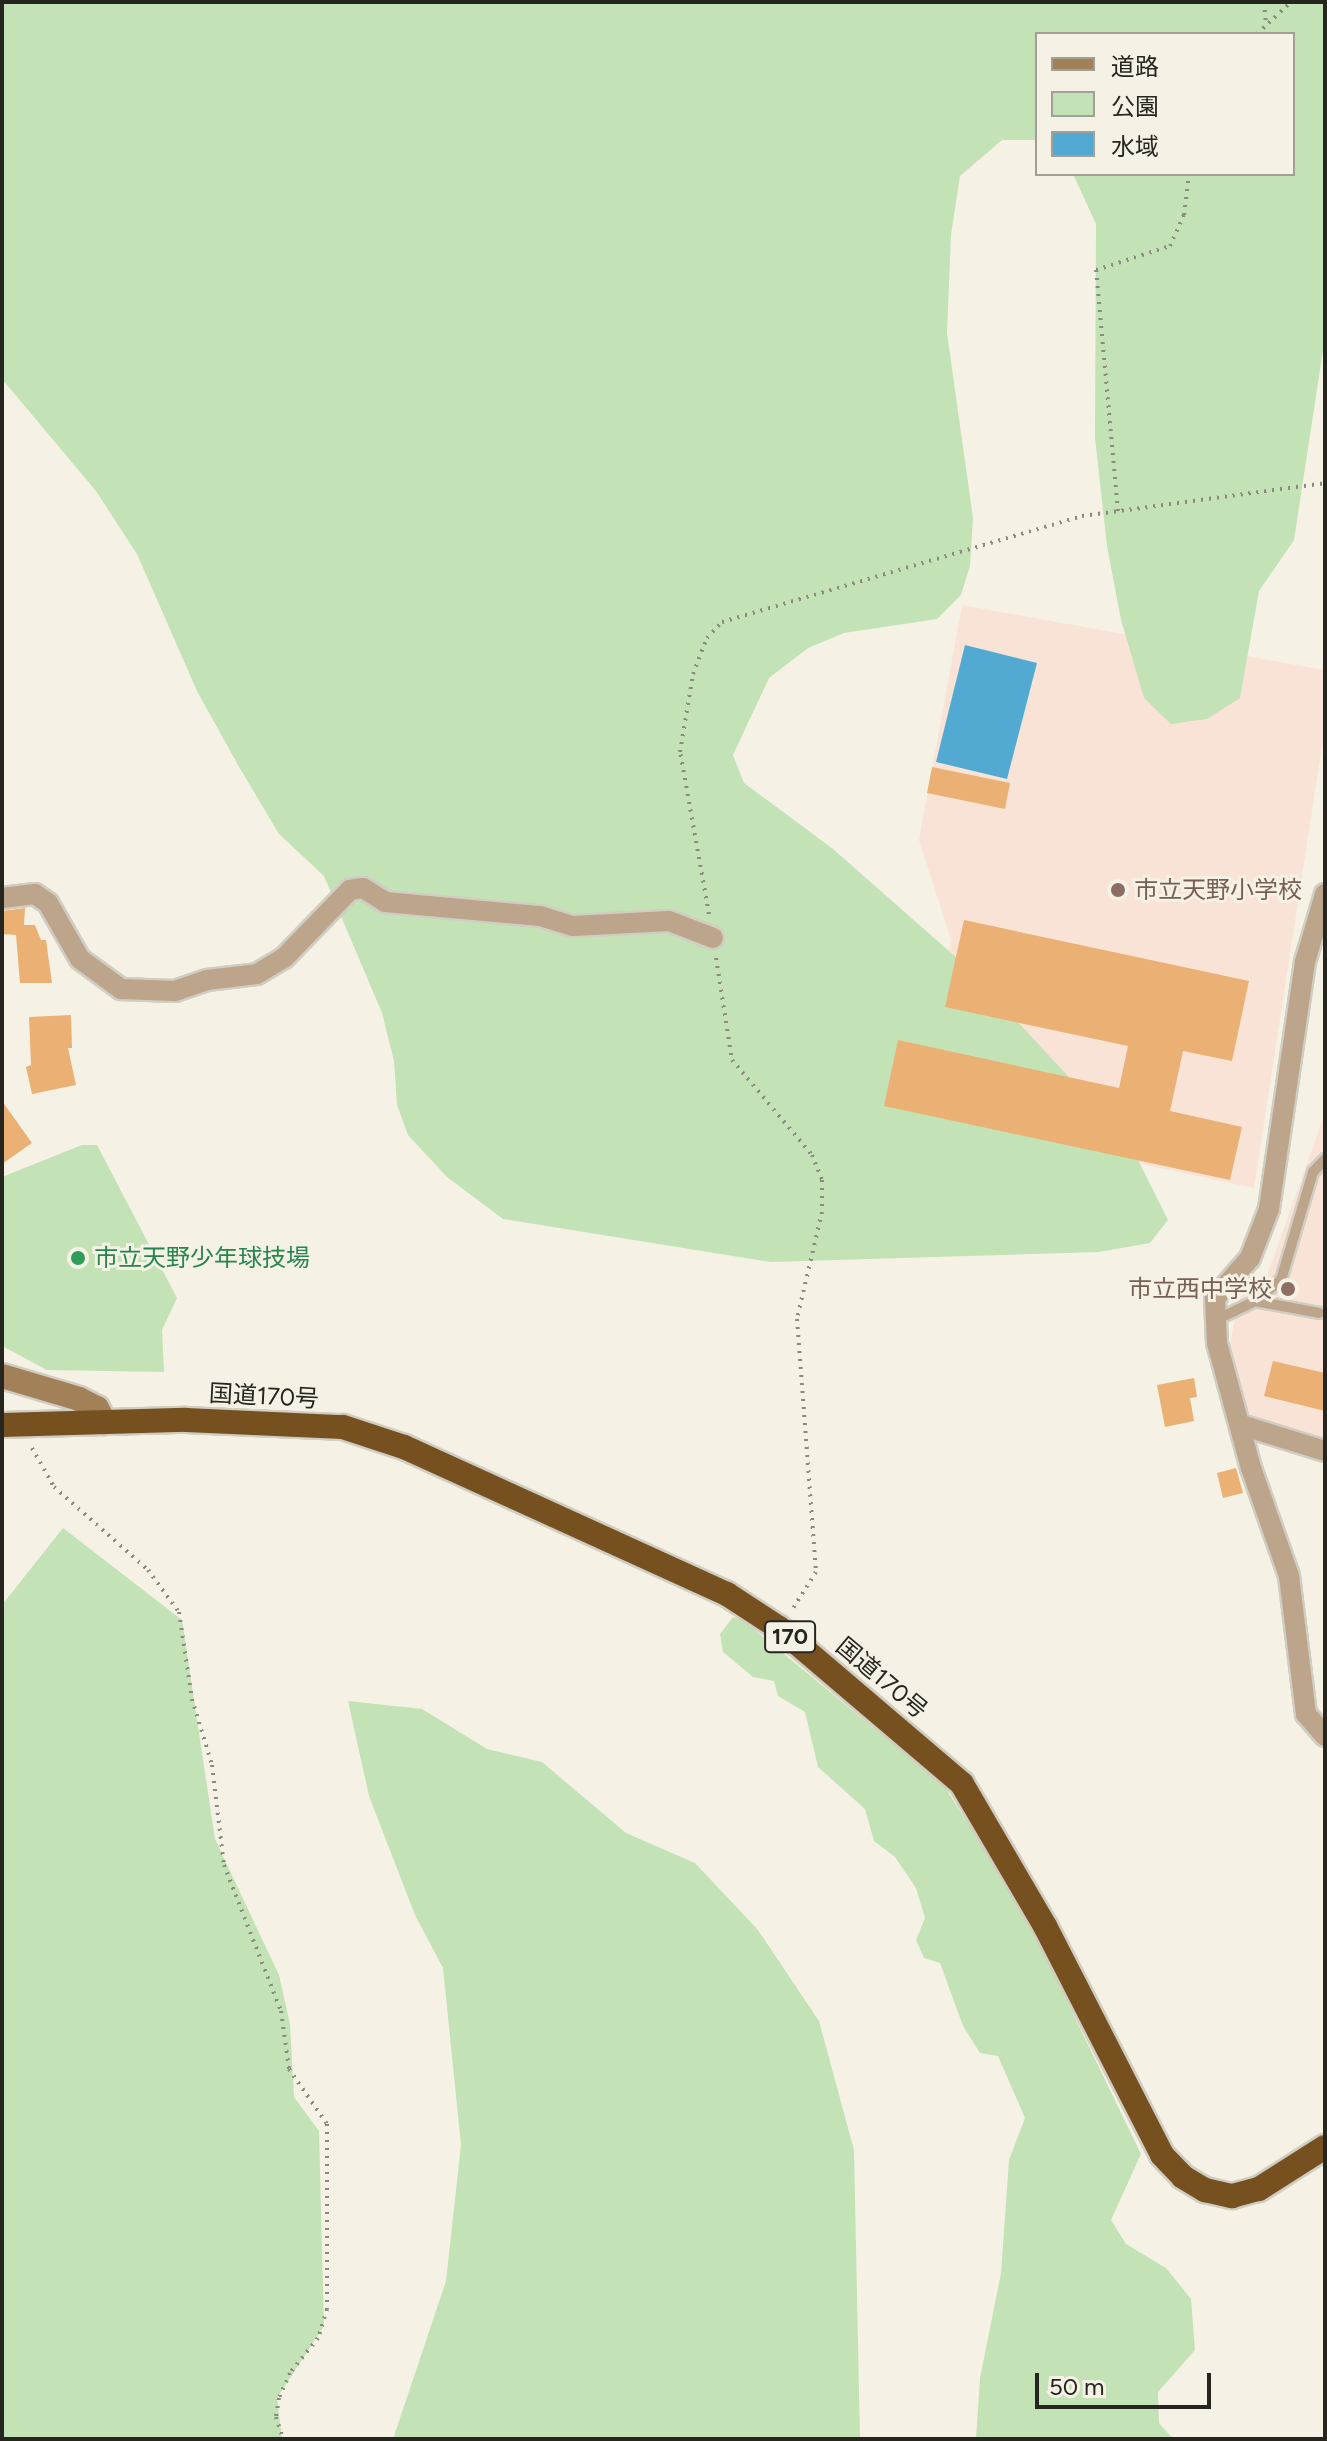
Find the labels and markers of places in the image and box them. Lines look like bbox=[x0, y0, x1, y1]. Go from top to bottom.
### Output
place label: 市立天野小学校 bbox=[1134, 876, 1302, 904]
marker: 市立天野小学校 bbox=[1109, 881, 1127, 899]
place label: 市立天野少年球技場 bbox=[94, 1244, 310, 1272]
marker: 市立天野少年球技場 bbox=[69, 1249, 87, 1267]
place label: 市立西中学校 bbox=[1128, 1275, 1272, 1303]
marker: 市立西中学校 bbox=[1279, 1280, 1297, 1298]

